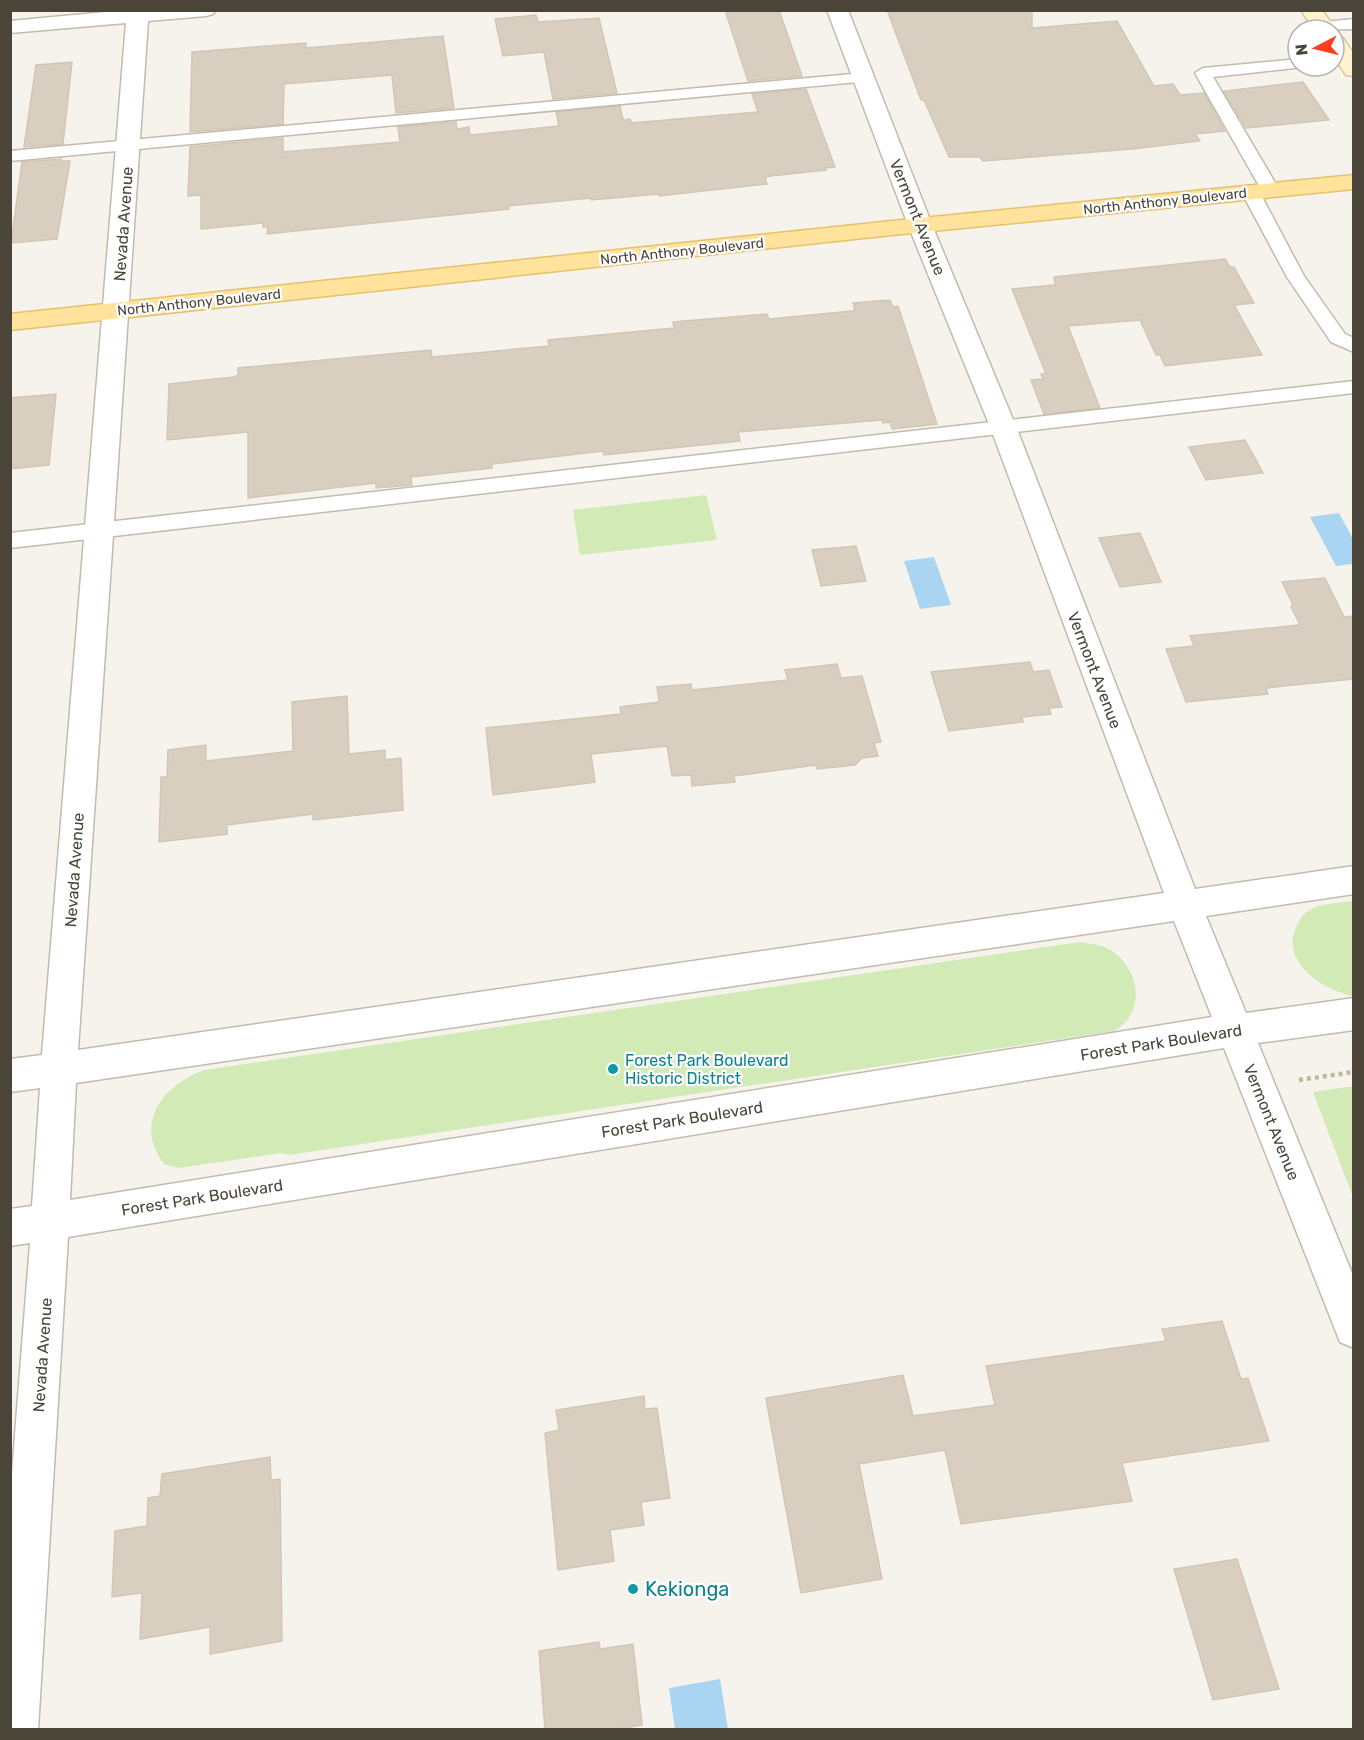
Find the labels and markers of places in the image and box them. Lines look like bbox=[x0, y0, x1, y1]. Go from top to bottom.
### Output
place label: Forest Park Boulevard Historic District bbox=[625, 1051, 788, 1088]
marker: Forest Park Boulevard Historic District bbox=[606, 1062, 620, 1076]
place label: Kekionga bbox=[645, 1577, 729, 1601]
marker: Kekionga bbox=[626, 1582, 640, 1596]

